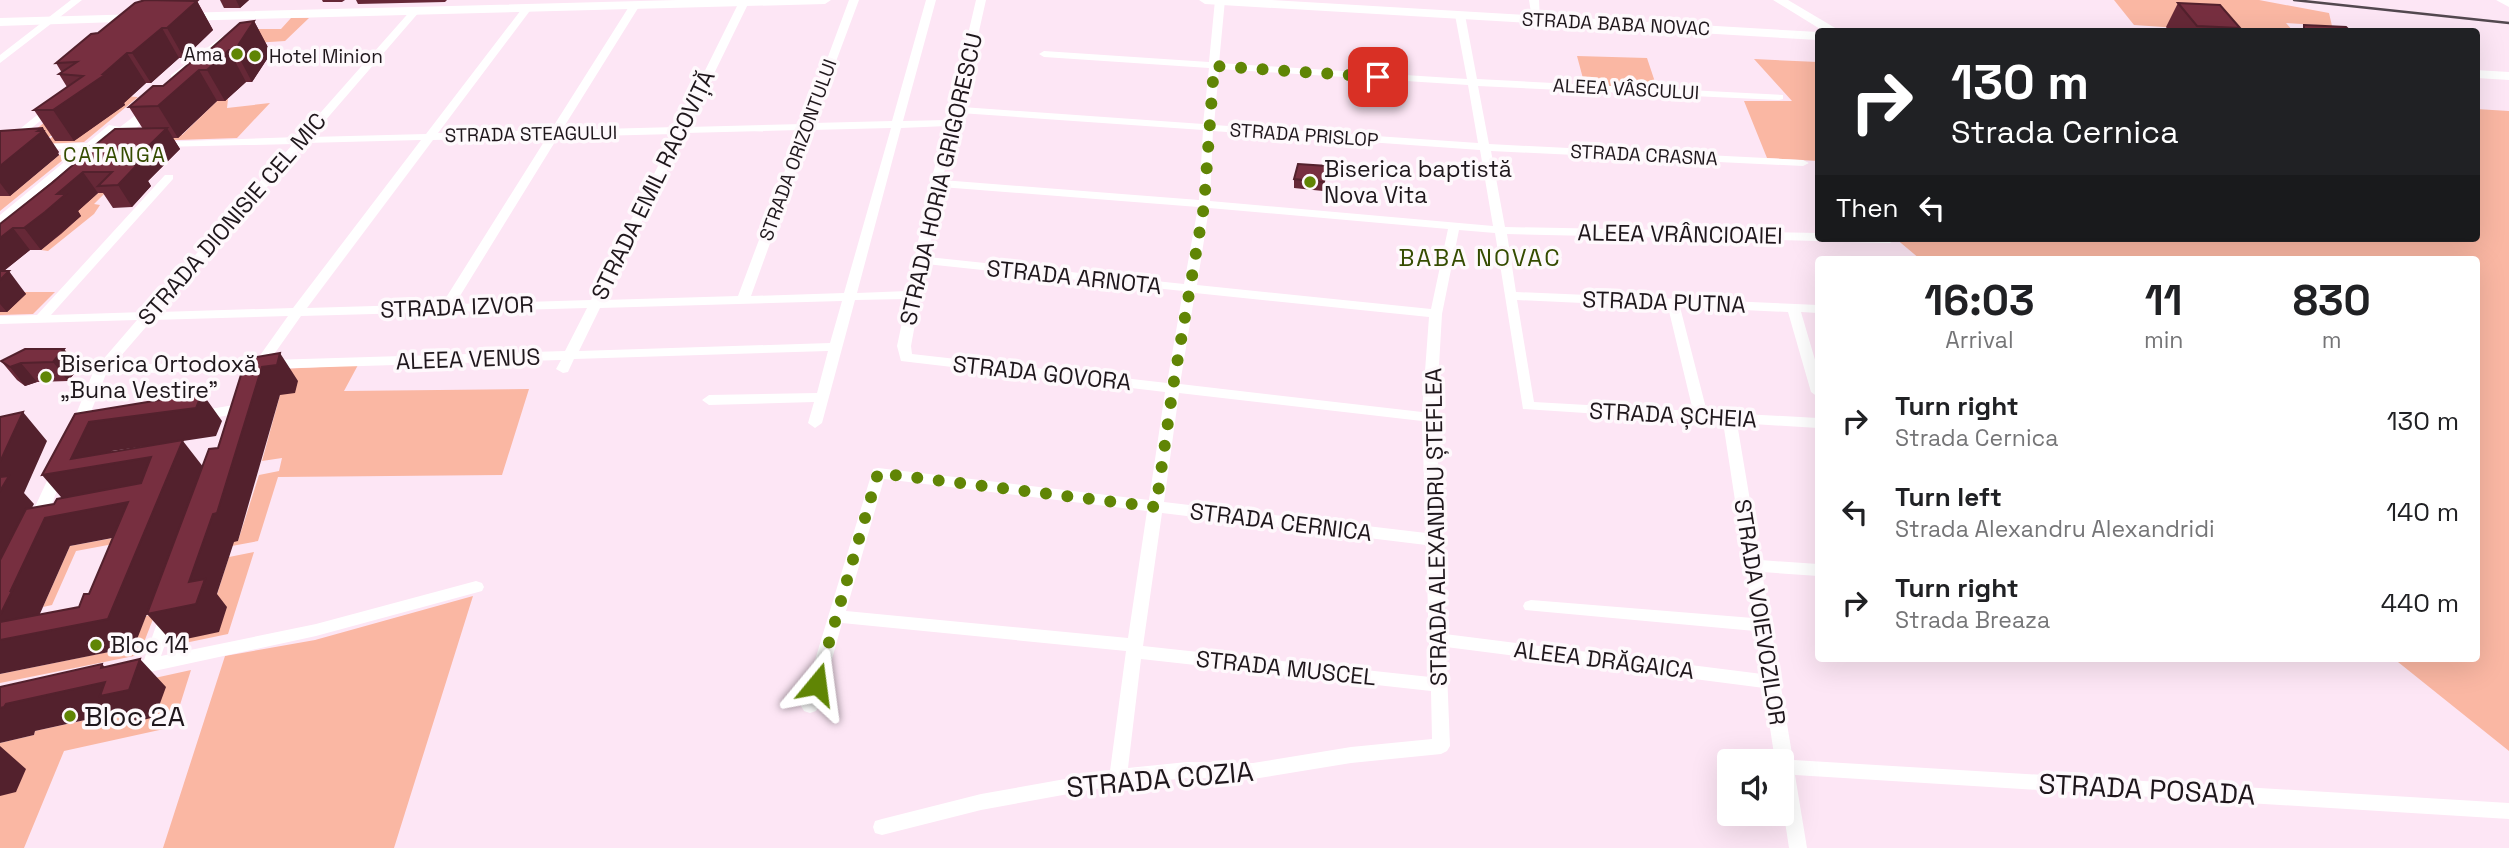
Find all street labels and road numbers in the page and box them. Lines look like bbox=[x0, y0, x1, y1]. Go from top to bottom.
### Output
street label: STRADA BABA NOVAC bbox=[1521, 7, 1711, 41]
street label: STRADA HORIA GRIGORESCU bbox=[893, 30, 989, 328]
street label: STRADA ORIZONTULUI bbox=[753, 56, 843, 244]
street label: STRADA EMIL RACOVIȚĂ bbox=[584, 65, 722, 305]
street label: ALEEA VÂSCULUI bbox=[1552, 73, 1700, 105]
street label: STRADA DIONISIE CEL MIC bbox=[131, 106, 333, 332]
street label: STRADA PRISLOP bbox=[1229, 117, 1379, 153]
street label: STRADA STEAGULUI bbox=[445, 120, 617, 148]
street label: STRADA CRASNA bbox=[1570, 139, 1718, 171]
street label: ALEEA VRÂNCIOAIEI bbox=[1577, 217, 1783, 251]
street label: STRADA ARNOTA bbox=[985, 253, 1163, 301]
street label: STRADA PUTNA bbox=[1582, 284, 1746, 320]
street label: STRADA IZVOR bbox=[380, 289, 534, 325]
street label: ALEEA VENUS bbox=[395, 341, 541, 377]
street label: STRADA GOVORA bbox=[951, 349, 1133, 397]
street label: STRADA ALEXANDRU ȘTEFLEA bbox=[1418, 368, 1454, 686]
street label: STRADA ȘCHEIA bbox=[1588, 396, 1758, 434]
street label: STRADA CERNICA bbox=[1188, 496, 1374, 548]
street label: STRADA VOIEVOZILOR bbox=[1727, 497, 1793, 727]
street label: ALEEA DRĂGAICA bbox=[1512, 634, 1696, 686]
street label: STRADA MUSCEL bbox=[1195, 644, 1377, 692]
street label: STRADA COZIA bbox=[1065, 753, 1255, 805]
street label: STRADA POSADA bbox=[2038, 765, 2256, 813]

